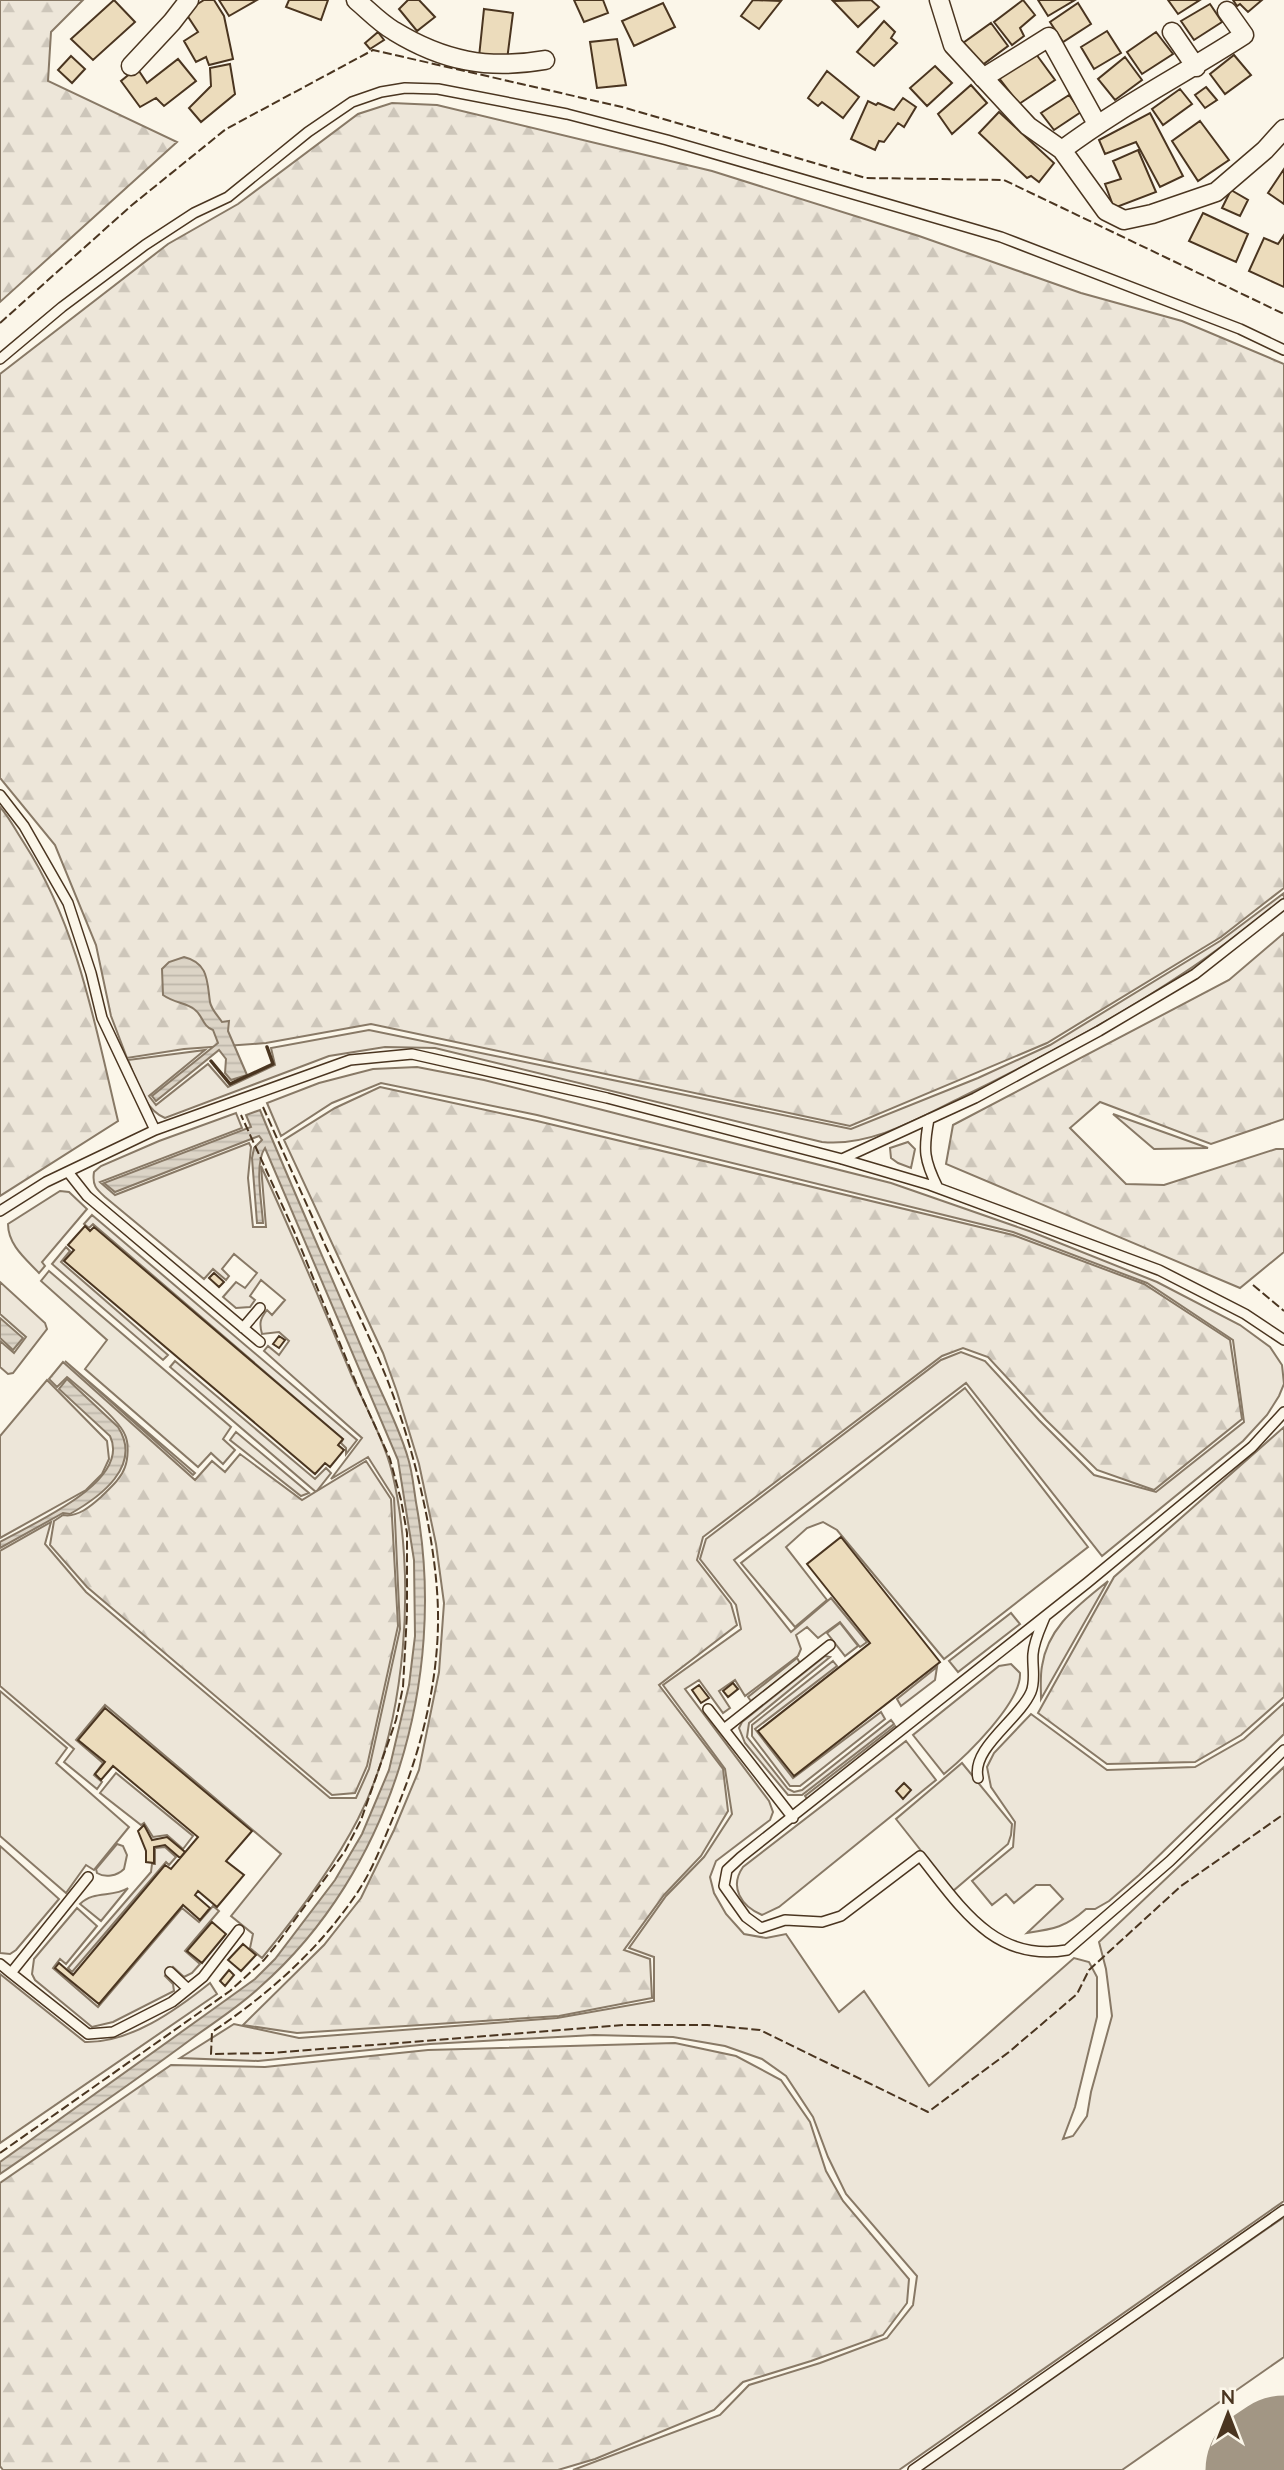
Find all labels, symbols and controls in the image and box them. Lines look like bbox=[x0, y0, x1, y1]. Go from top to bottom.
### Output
north arrow bbox=[1193, 2379, 1263, 2449]
text: N bbox=[1221, 2385, 1235, 2409]

